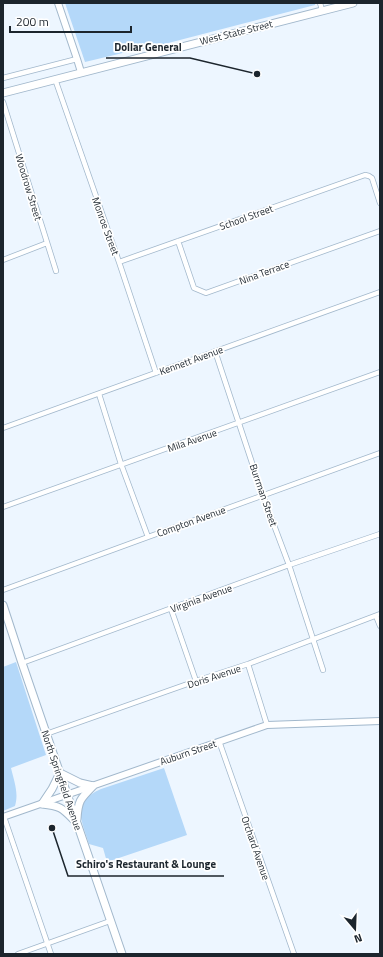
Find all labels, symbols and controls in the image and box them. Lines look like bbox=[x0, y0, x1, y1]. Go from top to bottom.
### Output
scale bar bbox=[10, 8, 131, 34]
text: 200 m bbox=[16, 12, 49, 31]
street label: West State Street bbox=[198, 16, 275, 49]
callout: Dollar General bbox=[106, 35, 190, 58]
text: Dollar General bbox=[114, 39, 182, 55]
street label: Woodrow Street bbox=[11, 152, 46, 223]
street label: Monroe Street bbox=[88, 195, 123, 258]
street label: School Street bbox=[217, 201, 276, 234]
street label: Nina Terrace bbox=[237, 256, 291, 288]
street label: Kennett Avenue bbox=[157, 342, 225, 379]
street label: Mila Avenue bbox=[165, 425, 219, 456]
street label: Burrman Street bbox=[246, 462, 281, 529]
street label: Compton Avenue bbox=[155, 502, 228, 541]
street label: Virginia Avenue bbox=[168, 580, 234, 617]
street label: Doris Avenue bbox=[185, 661, 243, 692]
street label: North Springfield Avenue bbox=[37, 728, 86, 832]
street label: Auburn Street bbox=[158, 736, 219, 769]
street label: Orchard Avenue bbox=[238, 814, 273, 882]
callout: Schiro's Restaurant & Lounge bbox=[68, 853, 224, 876]
text: Schiro's Restaurant & Lounge bbox=[76, 856, 216, 872]
north arrow bbox=[335, 909, 375, 949]
text: N bbox=[352, 930, 364, 947]

